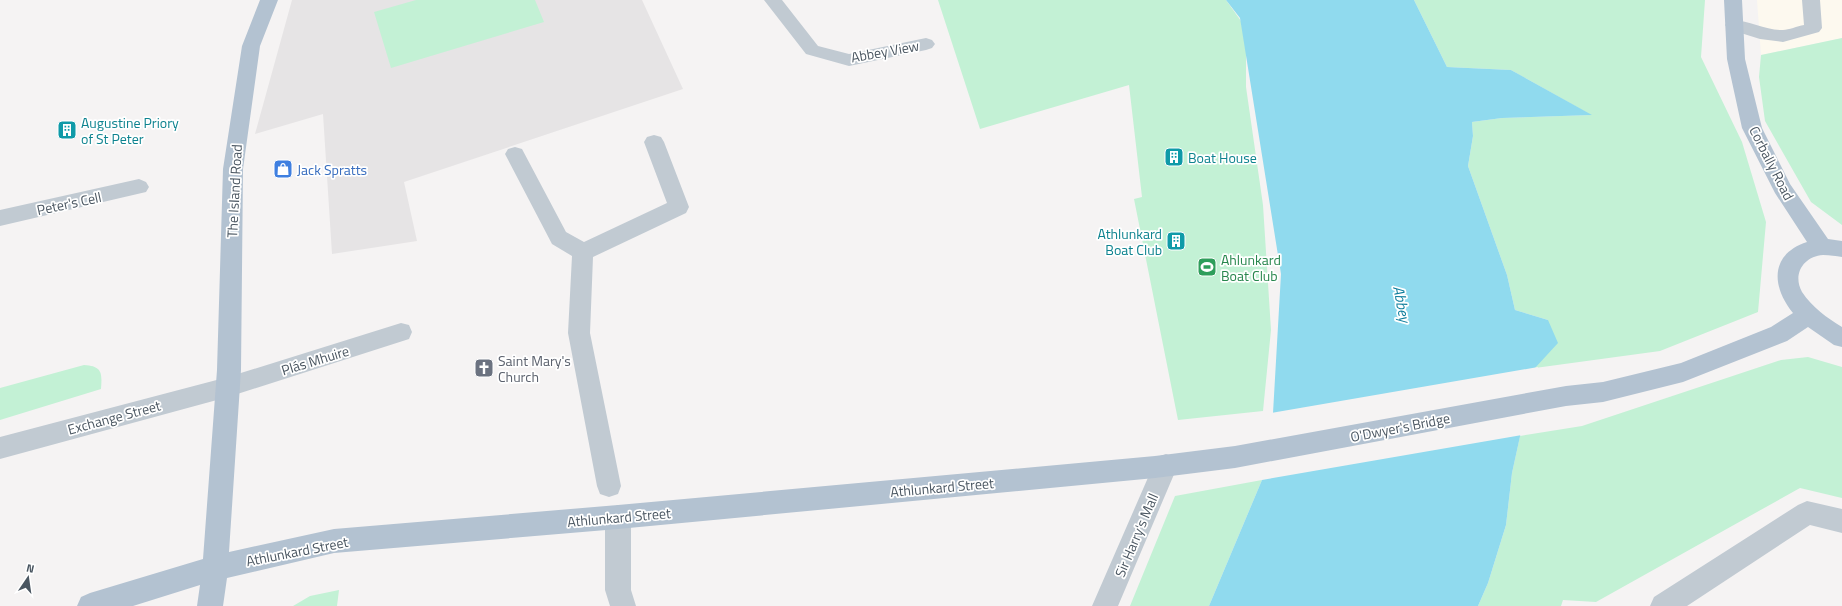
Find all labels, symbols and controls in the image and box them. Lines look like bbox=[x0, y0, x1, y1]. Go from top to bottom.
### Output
street label: Abbey View bbox=[849, 35, 921, 67]
place label: Augustine Priory of St Peter bbox=[81, 112, 179, 149]
building icon: Augustine Priory of St Peter bbox=[56, 119, 78, 141]
street label: Corbally Road bbox=[1744, 122, 1800, 204]
street label: The Island Road bbox=[221, 144, 247, 238]
building icon: Boat House bbox=[1163, 146, 1185, 168]
place label: Boat House bbox=[1188, 147, 1257, 168]
shop icon: Jack Spratts bbox=[272, 158, 294, 180]
place label: Jack Spratts bbox=[297, 159, 367, 180]
street label: Peter's Cell bbox=[35, 186, 103, 220]
place label: Athlunkard Boat Club bbox=[1098, 223, 1162, 260]
building icon: Athlunkard Boat Club bbox=[1165, 230, 1187, 252]
place label: Ahlunkard Boat Club bbox=[1221, 249, 1281, 286]
sports icon: Ahlunkard Boat Club bbox=[1196, 256, 1218, 278]
water label: Abbey bbox=[1387, 284, 1417, 326]
street label: Plás Mhuire bbox=[279, 340, 351, 380]
place label: Saint Mary's Church bbox=[498, 350, 571, 387]
church icon: Saint Mary's Church bbox=[473, 357, 495, 379]
street label: Exchange Street bbox=[65, 394, 163, 440]
street label: O'Dwyer's Bridge bbox=[1348, 407, 1452, 447]
street label: Athlunkard Street bbox=[889, 472, 995, 502]
street label: Sir Harry's Mall bbox=[1109, 490, 1163, 580]
street label: Athlunkard Street bbox=[566, 502, 672, 532]
street label: Athlunkard Street bbox=[244, 531, 350, 571]
north arrow bbox=[8, 558, 48, 598]
text: N bbox=[25, 560, 36, 577]

